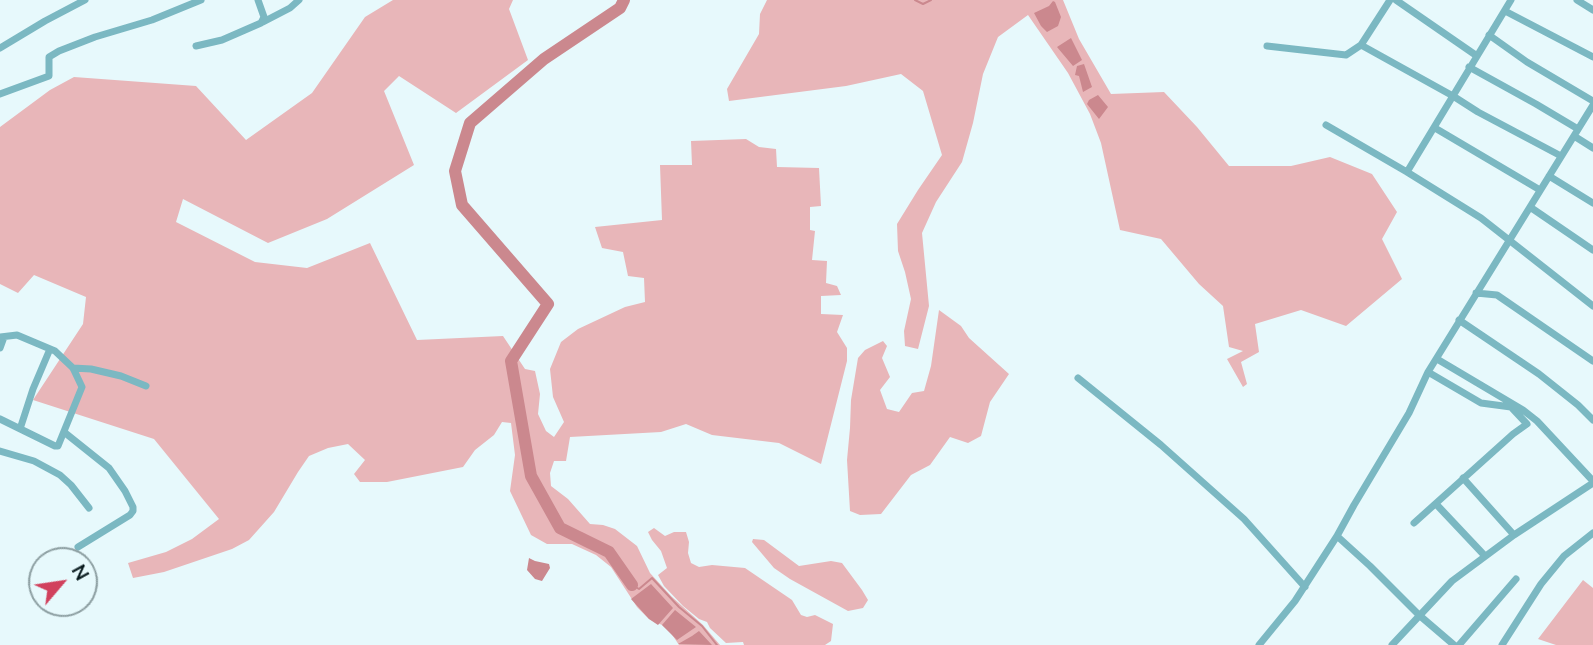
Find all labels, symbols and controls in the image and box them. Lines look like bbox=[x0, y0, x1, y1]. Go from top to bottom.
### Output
north arrow bbox=[28, 547, 98, 617]
text: N bbox=[65, 560, 94, 585]

